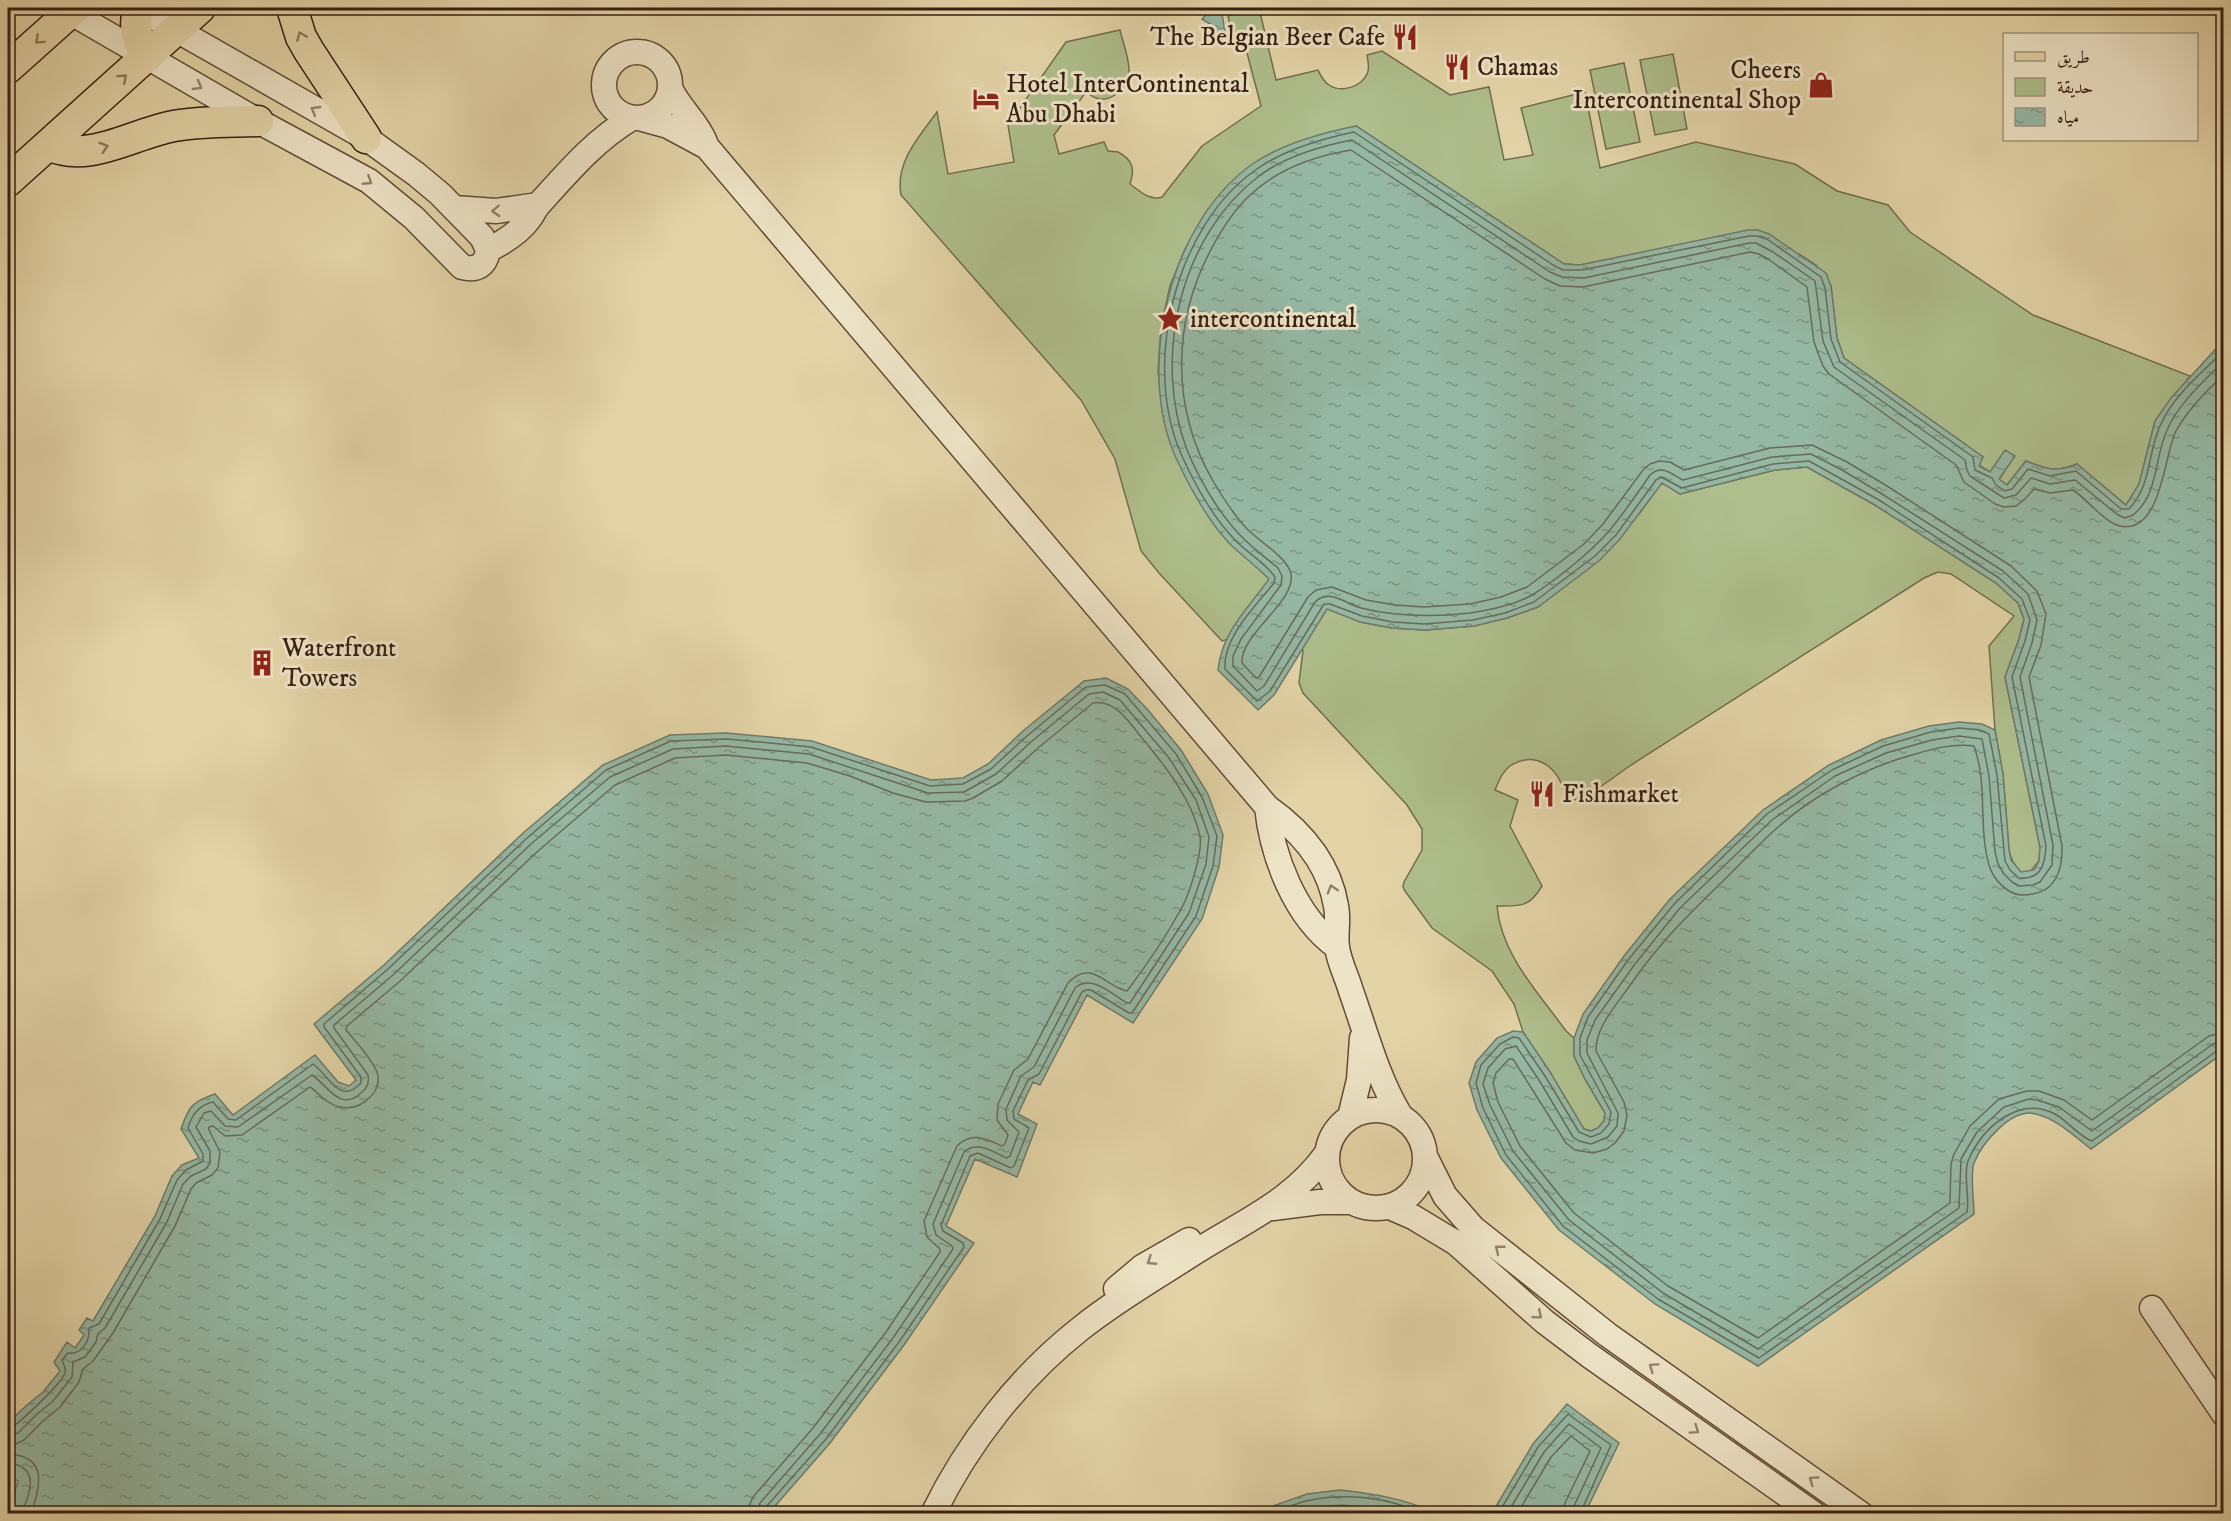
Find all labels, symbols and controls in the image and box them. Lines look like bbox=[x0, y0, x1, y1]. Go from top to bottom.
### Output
place label: The Belgian Beer Cafe bbox=[1150, 21, 1385, 54]
restaurant icon: The Belgian Beer Cafe bbox=[1390, 22, 1420, 52]
one-way arrow bbox=[296, 31, 308, 42]
one-way arrow bbox=[35, 33, 46, 44]
legend bbox=[2003, 33, 2198, 141]
text: طريق bbox=[2057, 47, 2090, 69]
place label: Chamas bbox=[1477, 51, 1558, 84]
restaurant icon: Chamas bbox=[1442, 52, 1472, 82]
place label: Cheers Intercontinental Shop bbox=[1573, 54, 1801, 117]
place label: Hotel InterContinental Abu Dhabi bbox=[1006, 68, 1249, 131]
shop icon: Cheers Intercontinental Shop bbox=[1806, 70, 1836, 100]
one-way arrow bbox=[116, 74, 126, 85]
text: حديقة bbox=[2057, 77, 2093, 99]
one-way arrow bbox=[192, 78, 202, 90]
hotel icon: Hotel InterContinental Abu Dhabi bbox=[971, 84, 1001, 114]
one-way arrow bbox=[311, 106, 321, 117]
text: مياه bbox=[2057, 107, 2079, 129]
one-way arrow bbox=[98, 142, 109, 154]
one-way arrow bbox=[361, 174, 372, 185]
one-way arrow bbox=[492, 204, 501, 217]
place label: intercontinental bbox=[1190, 303, 1356, 336]
place icon: intercontinental bbox=[1155, 304, 1185, 334]
place label: Waterfront Towers bbox=[281, 632, 396, 695]
building icon: Waterfront Towers bbox=[247, 648, 277, 678]
place label: Fishmarket bbox=[1562, 778, 1679, 811]
restaurant icon: Fishmarket bbox=[1527, 779, 1557, 809]
one-way arrow bbox=[1327, 884, 1339, 895]
one-way arrow bbox=[1495, 1245, 1506, 1256]
one-way arrow bbox=[1146, 1254, 1157, 1265]
one-way arrow bbox=[1531, 1308, 1542, 1319]
one-way arrow bbox=[1649, 1363, 1660, 1374]
one-way arrow bbox=[1689, 1423, 1700, 1434]
one-way arrow bbox=[1808, 1476, 1819, 1487]

